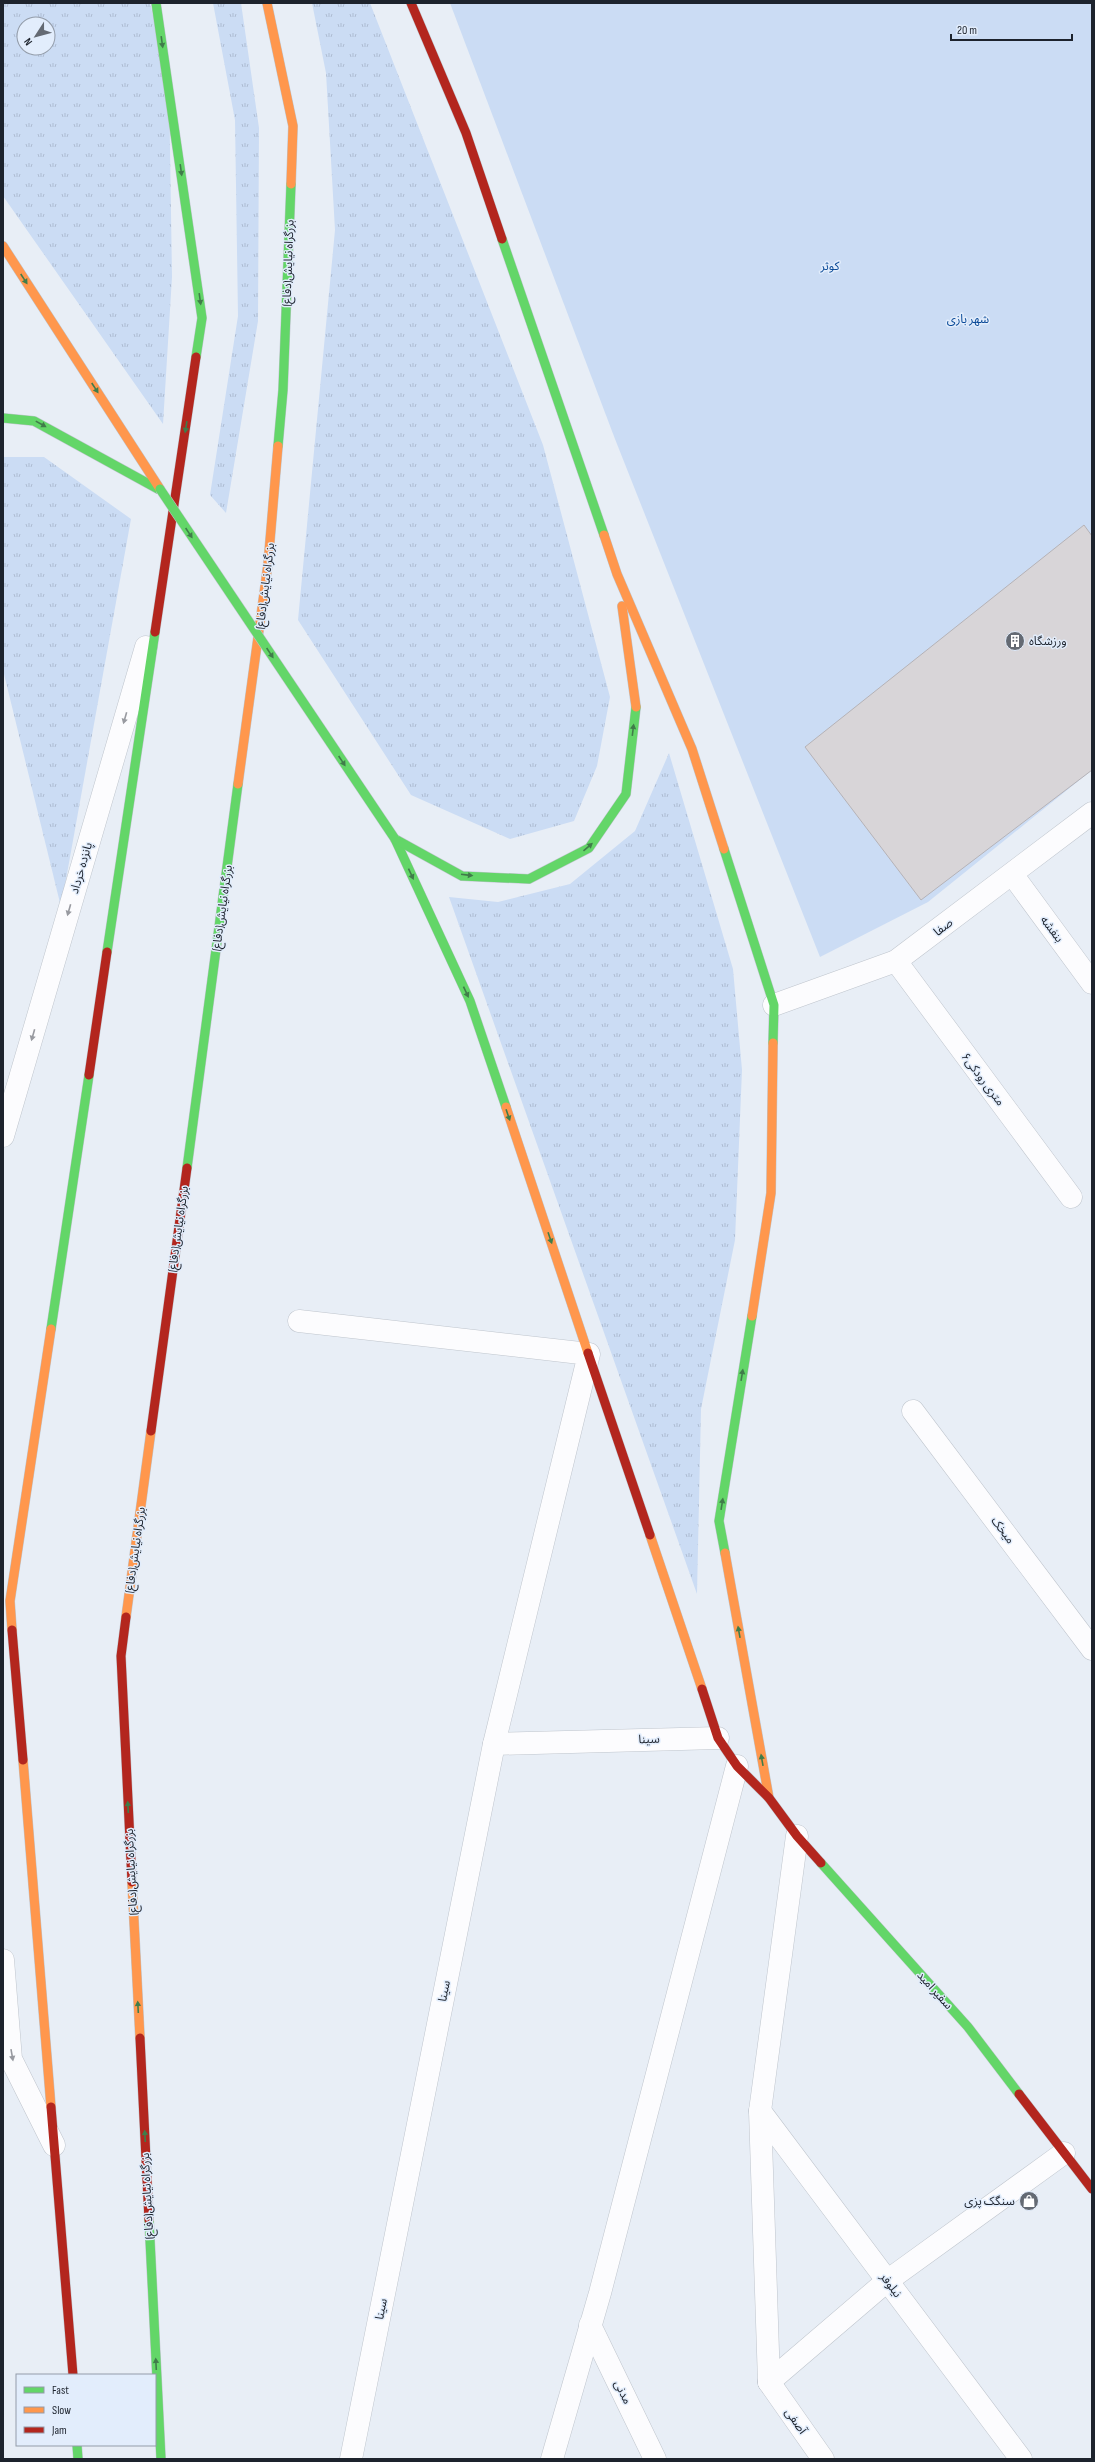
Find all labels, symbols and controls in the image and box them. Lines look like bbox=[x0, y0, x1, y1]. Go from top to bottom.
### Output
north arrow bbox=[16, 16, 56, 56]
scale bar bbox=[951, 16, 1072, 42]
text: 20 m bbox=[957, 23, 977, 38]
text: N bbox=[21, 35, 35, 48]
one-way arrow bbox=[159, 36, 165, 48]
one-way arrow bbox=[178, 164, 184, 176]
street label: بزرگراه نیایش(دفاع) bbox=[279, 219, 299, 307]
park label: کوثر bbox=[820, 259, 841, 274]
one-way arrow bbox=[20, 274, 28, 284]
one-way arrow bbox=[197, 293, 203, 305]
park label: شهر بازی bbox=[947, 312, 989, 327]
one-way arrow bbox=[91, 383, 98, 394]
one-way arrow bbox=[35, 421, 47, 428]
one-way arrow bbox=[183, 421, 189, 434]
one-way arrow bbox=[185, 528, 193, 539]
street label: بزرگراه نیایش(دفاع) bbox=[253, 542, 279, 630]
building icon: ورزشگاه bbox=[1004, 630, 1026, 652]
place label: ورزشگاه bbox=[1029, 634, 1067, 649]
one-way arrow bbox=[266, 648, 274, 658]
one-way arrow bbox=[122, 713, 128, 725]
one-way arrow bbox=[630, 724, 637, 736]
one-way arrow bbox=[338, 756, 346, 766]
street label: پانزده خرداد bbox=[67, 841, 96, 896]
one-way arrow bbox=[583, 843, 593, 852]
street label: بزرگراه نیایش(دفاع) bbox=[209, 864, 237, 952]
one-way arrow bbox=[408, 869, 414, 880]
one-way arrow bbox=[460, 872, 473, 878]
one-way arrow bbox=[66, 904, 72, 916]
street label: بنفشه bbox=[1037, 913, 1066, 946]
street label: صفا bbox=[931, 915, 956, 940]
one-way arrow bbox=[463, 987, 469, 998]
one-way arrow bbox=[30, 1029, 36, 1041]
street label: ۶متری رودکی bbox=[958, 1050, 1007, 1109]
one-way arrow bbox=[506, 1110, 512, 1122]
street label: بزرگراه نیایش(دفاع) bbox=[165, 1185, 193, 1273]
one-way arrow bbox=[547, 1233, 553, 1245]
one-way arrow bbox=[739, 1369, 745, 1382]
one-way arrow bbox=[719, 1498, 725, 1510]
street label: بزرگراه نیایش(دفاع) bbox=[122, 1506, 150, 1594]
street label: میخک bbox=[988, 1514, 1018, 1547]
one-way arrow bbox=[736, 1626, 742, 1638]
street label: سینا bbox=[638, 1732, 660, 1747]
one-way arrow bbox=[759, 1754, 765, 1766]
one-way arrow bbox=[125, 1800, 131, 1813]
street label: بزرگراه نیایش(دفاع) bbox=[122, 1828, 142, 1916]
street label: سفیر امید bbox=[913, 1968, 956, 2013]
street label: سینا bbox=[435, 1979, 454, 2003]
one-way arrow bbox=[135, 2000, 141, 2013]
one-way arrow bbox=[9, 2049, 15, 2061]
one-way arrow bbox=[141, 2130, 148, 2142]
street label: بزرگراه نیایش(دفاع) bbox=[138, 2152, 158, 2240]
shop icon: سنگک پزی bbox=[1018, 2190, 1040, 2212]
place label: سنگک پزی bbox=[964, 2194, 1015, 2209]
street label: نیلوفر bbox=[876, 2269, 905, 2301]
street label: سینا bbox=[372, 2297, 391, 2321]
one-way arrow bbox=[153, 2357, 159, 2370]
legend bbox=[16, 2374, 156, 2446]
street label: مدنی bbox=[610, 2378, 635, 2407]
text: Fast bbox=[52, 2383, 69, 2398]
text: Slow bbox=[52, 2403, 71, 2418]
street label: آصفی bbox=[781, 2405, 810, 2438]
text: Jam bbox=[51, 2423, 67, 2438]

